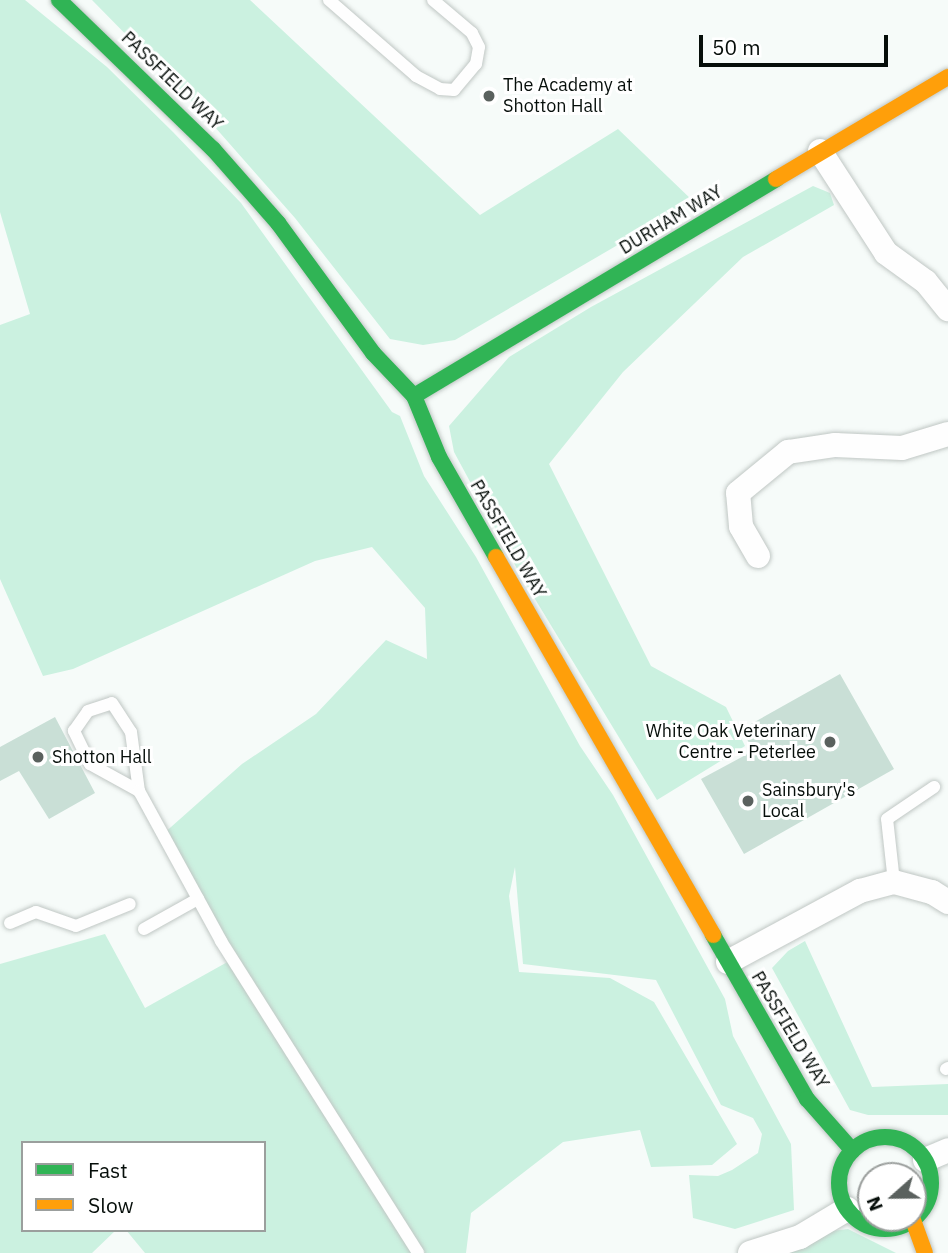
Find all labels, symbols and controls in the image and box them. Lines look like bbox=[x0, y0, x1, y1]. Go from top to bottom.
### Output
scale bar bbox=[703, 21, 892, 65]
street label: PASSFIELD WAY bbox=[117, 27, 227, 135]
text: 50 m bbox=[712, 33, 761, 61]
place label: The Academy at Shotton Hall bbox=[503, 75, 633, 118]
marker: The Academy at Shotton Hall bbox=[481, 88, 497, 104]
street label: DURHAM WAY bbox=[616, 181, 726, 259]
street label: PASSFIELD WAY bbox=[465, 476, 551, 602]
place label: White Oak Veterinary Centre - Peterlee bbox=[646, 721, 816, 764]
marker: White Oak Veterinary Centre - Peterlee bbox=[822, 734, 838, 750]
place label: Shotton Hall bbox=[52, 746, 152, 768]
marker: Shotton Hall bbox=[30, 749, 46, 765]
place label: Sainsbury's Local bbox=[762, 780, 855, 822]
marker: Sainsbury's Local bbox=[740, 793, 756, 809]
street label: PASSFIELD WAY bbox=[747, 968, 833, 1092]
legend bbox=[21, 1141, 266, 1232]
text: Fast bbox=[88, 1156, 128, 1184]
north arrow bbox=[857, 1162, 927, 1232]
text: Slow bbox=[88, 1191, 134, 1219]
text: N bbox=[861, 1193, 888, 1215]

